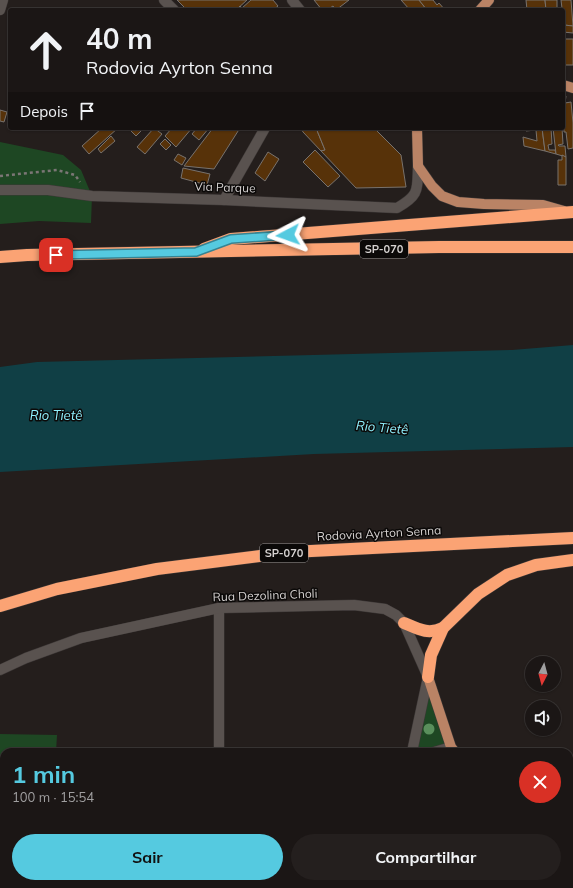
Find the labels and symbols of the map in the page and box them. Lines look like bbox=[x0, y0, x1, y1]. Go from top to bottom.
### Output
street label: Via Parque bbox=[194, 178, 256, 196]
position arrow bbox=[267, 214, 309, 256]
pin bbox=[39, 238, 73, 272]
road number: SP-070 bbox=[360, 240, 408, 258]
water label: Rio Tietê bbox=[30, 407, 82, 423]
water label: Rio Tietê bbox=[355, 417, 409, 437]
street label: Rodovia Ayrton Senna bbox=[316, 522, 442, 544]
road number: SP-070 bbox=[260, 544, 308, 562]
street label: Rua Dezolina Choli bbox=[212, 586, 318, 604]
north arrow bbox=[525, 656, 561, 692]

